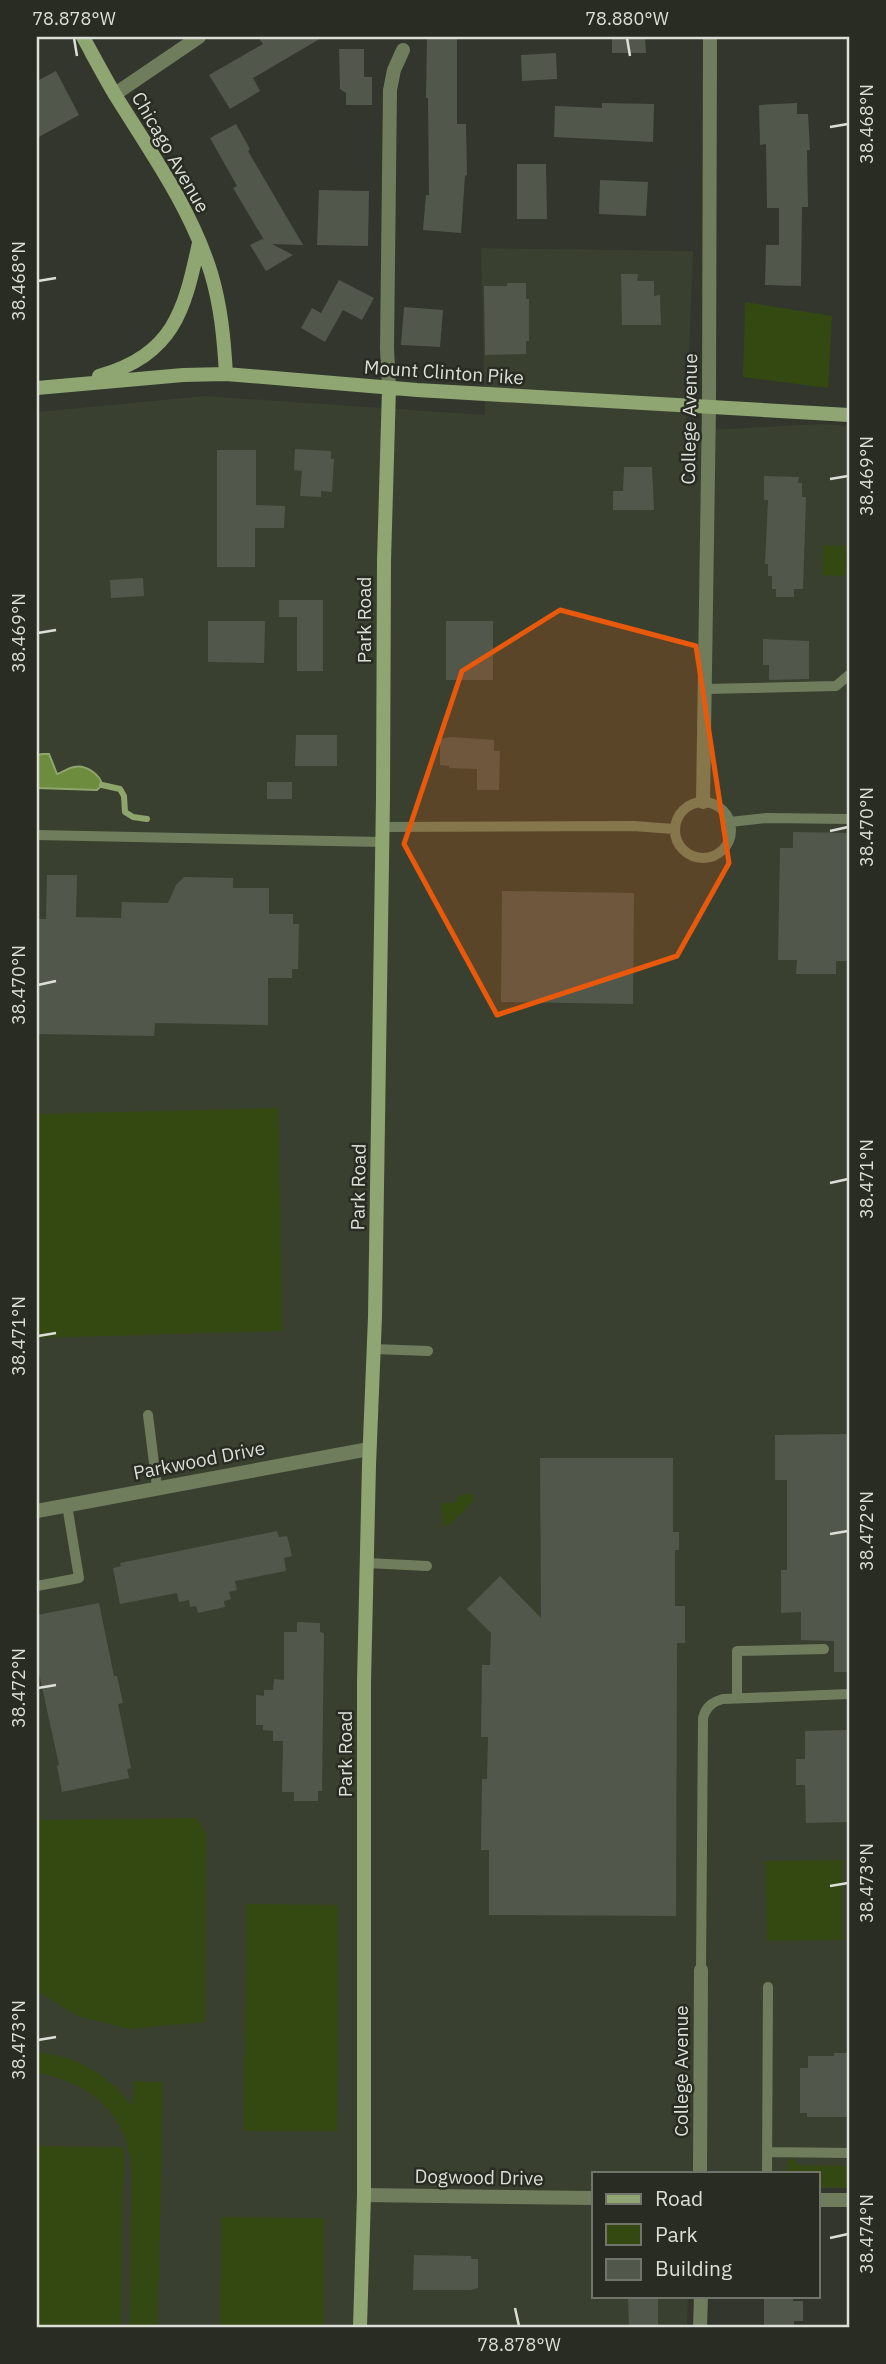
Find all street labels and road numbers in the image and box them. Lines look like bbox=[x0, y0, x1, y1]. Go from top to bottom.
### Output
street label: Chicago Avenue bbox=[127, 87, 215, 217]
street label: College Avenue bbox=[676, 353, 702, 485]
street label: Mount Clinton Pike bbox=[363, 354, 525, 390]
street label: Park Road bbox=[352, 577, 376, 663]
street label: Park Road bbox=[345, 1143, 371, 1231]
street label: Parkwood Drive bbox=[131, 1435, 267, 1485]
street label: Park Road bbox=[333, 1711, 357, 1797]
street label: College Avenue bbox=[669, 2005, 693, 2137]
street label: Dogwood Drive bbox=[414, 2164, 544, 2190]

